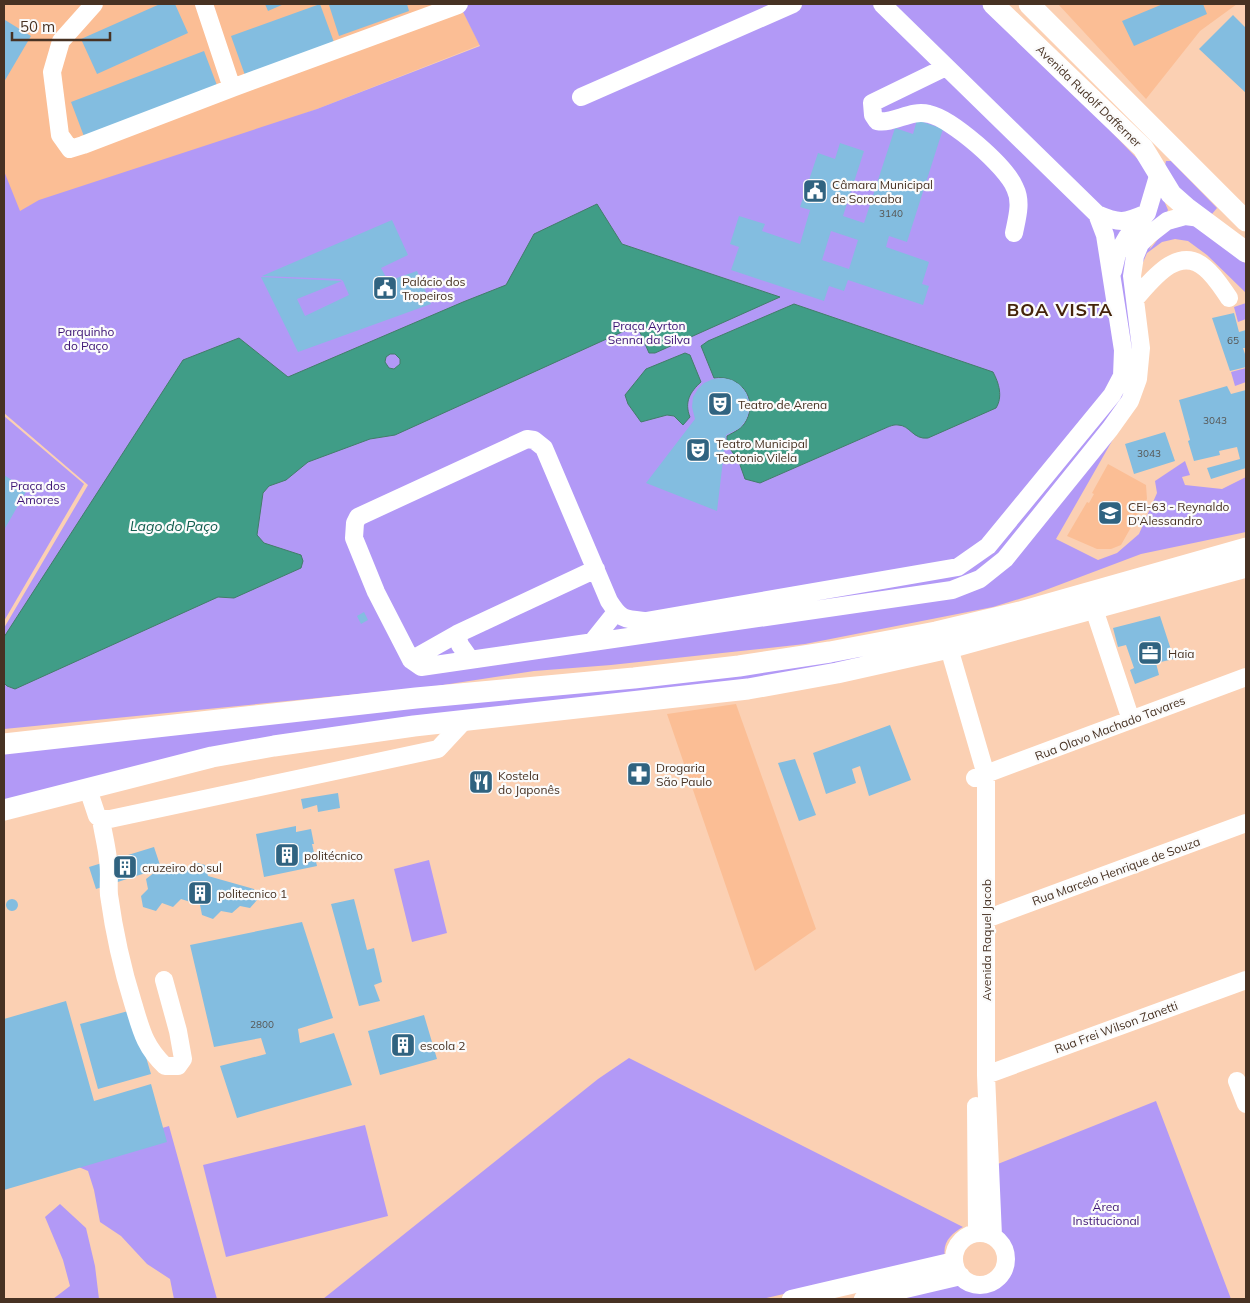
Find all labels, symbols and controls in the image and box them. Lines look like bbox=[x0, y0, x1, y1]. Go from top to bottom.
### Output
scale bar bbox=[12, 10, 110, 42]
text: 50 m bbox=[20, 17, 55, 36]
street label: Avenida Rudolf Dafferner bbox=[1033, 42, 1145, 151]
place label: Câmara Municipal de Sorocaba bbox=[832, 177, 933, 206]
public building icon: Câmara Municipal de Sorocaba bbox=[802, 178, 828, 204]
house number: 3140 bbox=[879, 207, 903, 220]
place label: Palácio dos Tropeiros bbox=[402, 274, 466, 303]
public building icon: Palácio dos Tropeiros bbox=[372, 275, 398, 301]
district label: BOA VISTA bbox=[1007, 298, 1113, 321]
park label: Praça Ayrton Senna da Silva bbox=[608, 318, 690, 347]
park label: Parquinho do Paço bbox=[58, 324, 115, 353]
house number: 65 bbox=[1227, 334, 1239, 347]
theatre icon: Teatro de Arena bbox=[707, 391, 733, 417]
place label: Teatro de Arena bbox=[738, 397, 827, 412]
house number: 3043 bbox=[1203, 414, 1227, 427]
place label: Teatro Municipal Teotonio Vilela bbox=[716, 436, 808, 465]
theatre icon: Teatro Municipal Teotonio Vilela bbox=[685, 437, 711, 463]
house number: 3043 bbox=[1137, 447, 1161, 460]
park label: Praça dos Amores bbox=[10, 478, 66, 507]
place label: CEI-63 - Reynaldo D'Alessandro bbox=[1128, 499, 1230, 528]
school or university icon: CEI-63 - Reynaldo D'Alessandro bbox=[1097, 500, 1123, 526]
water label: Lago do Paço bbox=[130, 517, 218, 535]
office icon: Haia bbox=[1137, 640, 1163, 666]
place label: Haia bbox=[1168, 646, 1194, 661]
street label: Rua Olavo Machado Tavares bbox=[1033, 692, 1187, 764]
place label: Drogaria São Paulo bbox=[656, 760, 712, 789]
pharmacy icon: Drogaria São Paulo bbox=[626, 761, 652, 787]
place label: Kostela do Japonês bbox=[498, 768, 560, 797]
restaurant icon: Kostela do Japonês bbox=[468, 769, 494, 795]
street label: Rua Marcelo Henrique de Souza bbox=[1030, 834, 1202, 908]
building icon: politécnico bbox=[274, 842, 300, 868]
place label: politécnico bbox=[304, 848, 363, 863]
building icon: cruzeiro do sul bbox=[112, 854, 138, 880]
place label: cruzeiro do sul bbox=[142, 860, 222, 875]
street label: Avenida Raquel Jacob bbox=[979, 879, 994, 1001]
building icon: politecnico 1 bbox=[187, 880, 213, 906]
place label: politecnico 1 bbox=[218, 886, 287, 901]
street label: Rua Frei Wilson Zanetti bbox=[1052, 998, 1180, 1056]
house number: 2800 bbox=[250, 1018, 274, 1031]
building icon: escola 2 bbox=[390, 1032, 416, 1058]
place label: escola 2 bbox=[420, 1038, 466, 1053]
park label: Área Institucional bbox=[1073, 1199, 1139, 1228]

